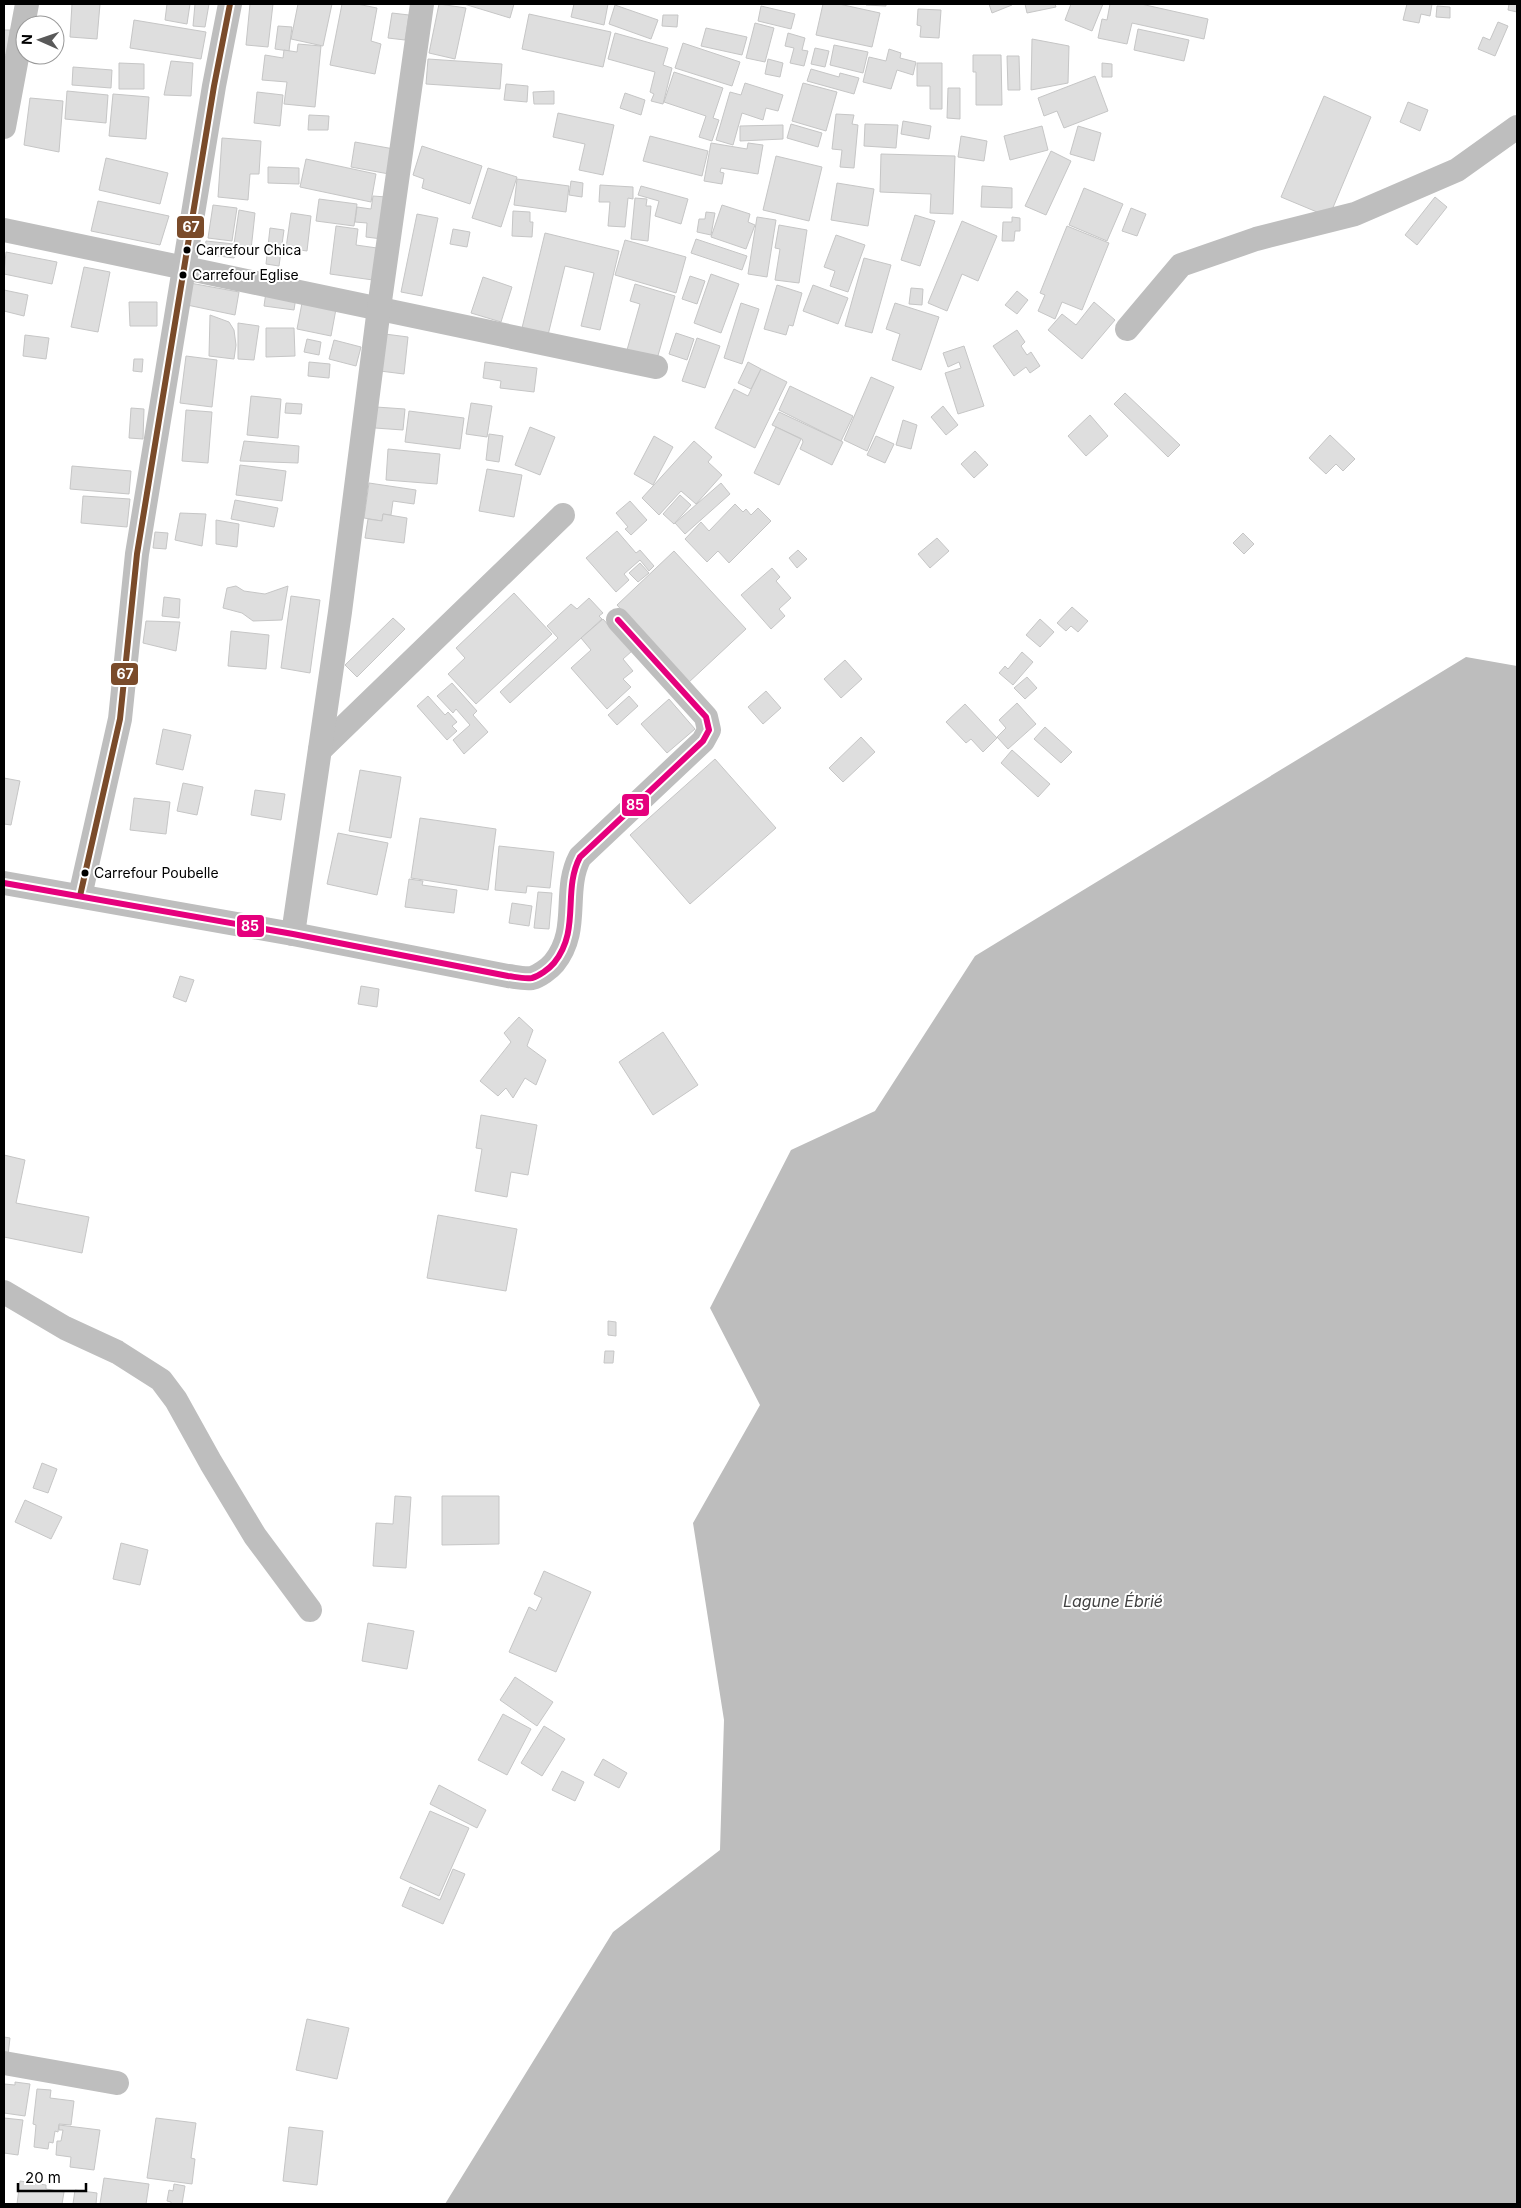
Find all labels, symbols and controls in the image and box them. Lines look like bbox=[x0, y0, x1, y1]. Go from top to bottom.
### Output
north arrow bbox=[15, 15, 65, 65]
text: N bbox=[18, 34, 35, 45]
line badge: 67 bbox=[176, 215, 205, 239]
text: 67 bbox=[182, 218, 200, 235]
place label: Carrefour Chica bbox=[196, 241, 301, 258]
marker: Carrefour Chica bbox=[182, 245, 192, 255]
place label: Carrefour Eglise bbox=[192, 266, 299, 283]
marker: Carrefour Eglise bbox=[178, 270, 188, 280]
line badge: 67 bbox=[110, 662, 139, 686]
text: 67 bbox=[116, 665, 134, 682]
line badge: 85 bbox=[621, 793, 650, 817]
text: 85 bbox=[626, 796, 644, 813]
place label: Carrefour Poubelle bbox=[94, 864, 219, 881]
marker: Carrefour Poubelle bbox=[80, 868, 90, 878]
line badge: 85 bbox=[236, 914, 265, 938]
text: 85 bbox=[241, 917, 259, 934]
water label: Lagune Ébrié bbox=[1063, 1591, 1163, 1611]
scale bar bbox=[18, 2160, 85, 2192]
text: 20 m bbox=[25, 2168, 61, 2187]

